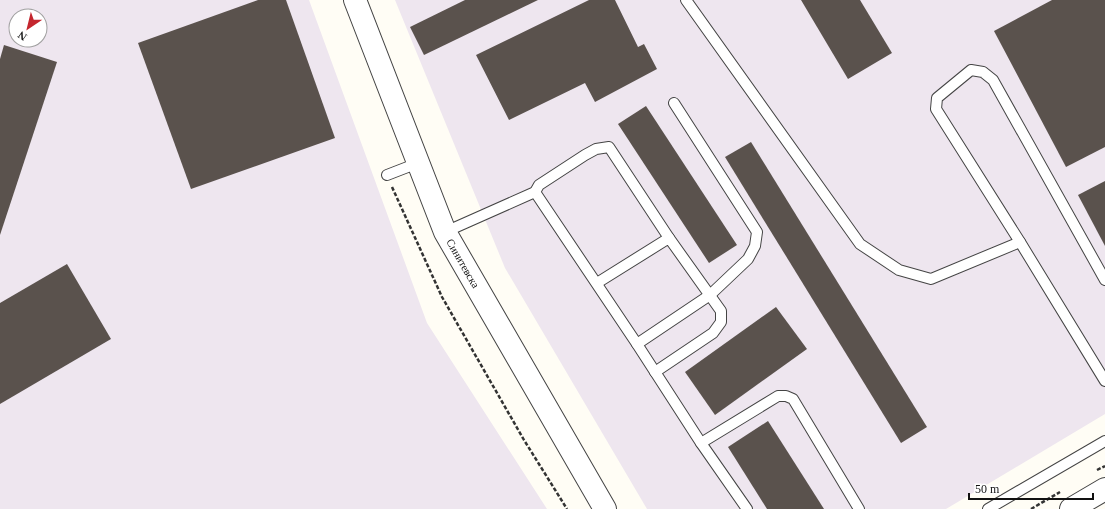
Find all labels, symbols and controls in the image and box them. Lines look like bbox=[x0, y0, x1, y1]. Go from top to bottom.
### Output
north arrow bbox=[8, 8, 48, 48]
text: N bbox=[16, 29, 29, 43]
street label: Синитевска bbox=[444, 237, 482, 290]
scale bar bbox=[969, 475, 1093, 501]
text: 50 m bbox=[975, 482, 1000, 496]

